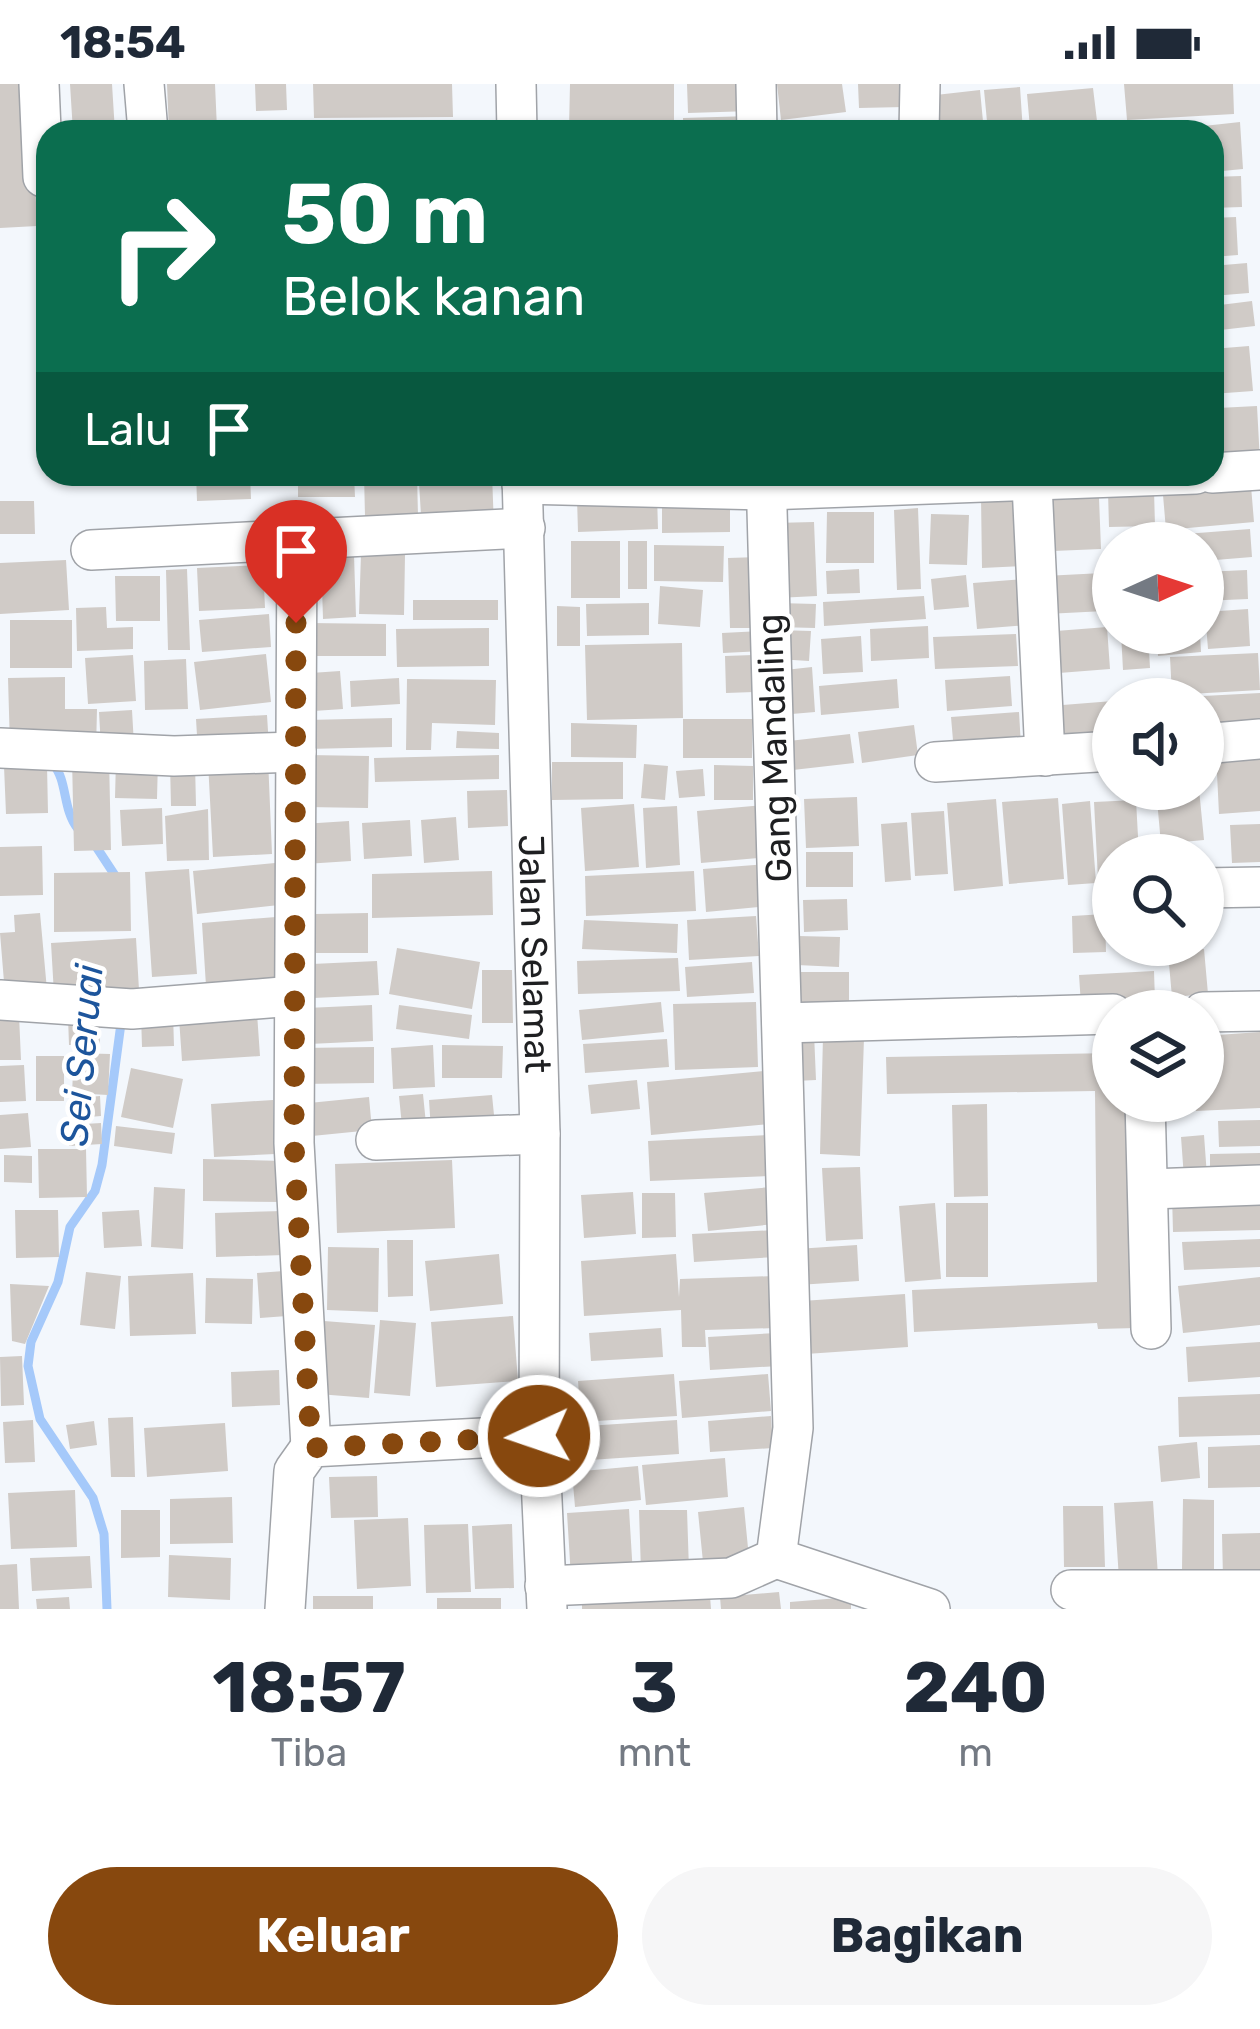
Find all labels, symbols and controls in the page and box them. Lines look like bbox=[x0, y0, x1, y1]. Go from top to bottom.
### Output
text: 18:54 bbox=[60, 16, 186, 69]
text: 50 m bbox=[282, 164, 488, 264]
icon: right bbox=[84, 168, 240, 324]
text: Belok kanan bbox=[282, 265, 585, 329]
icon: arrive bbox=[196, 396, 262, 462]
text: Lalu bbox=[84, 403, 172, 456]
pin bbox=[245, 500, 347, 623]
icon: arrive bbox=[263, 518, 329, 584]
north arrow bbox=[1092, 522, 1224, 654]
map controls bbox=[1092, 522, 1224, 1122]
street label: Gang Mandaling bbox=[748, 613, 800, 883]
button: sound bbox=[1092, 678, 1224, 810]
street label: Jalan Selamat bbox=[510, 834, 560, 1074]
button: search bbox=[1092, 834, 1224, 966]
water label: Sei Seruai bbox=[51, 961, 113, 1148]
button: layers bbox=[1092, 990, 1224, 1122]
position arrow bbox=[476, 1373, 602, 1499]
text: 18:57 bbox=[212, 1645, 406, 1730]
text: 3 bbox=[631, 1645, 678, 1730]
text: 240 bbox=[903, 1645, 1048, 1730]
text: Tiba bbox=[271, 1730, 347, 1776]
text: mnt bbox=[618, 1730, 691, 1776]
text: m bbox=[958, 1730, 993, 1776]
button: Keluar bbox=[48, 1867, 618, 2005]
button: Bagikan bbox=[642, 1867, 1212, 2005]

